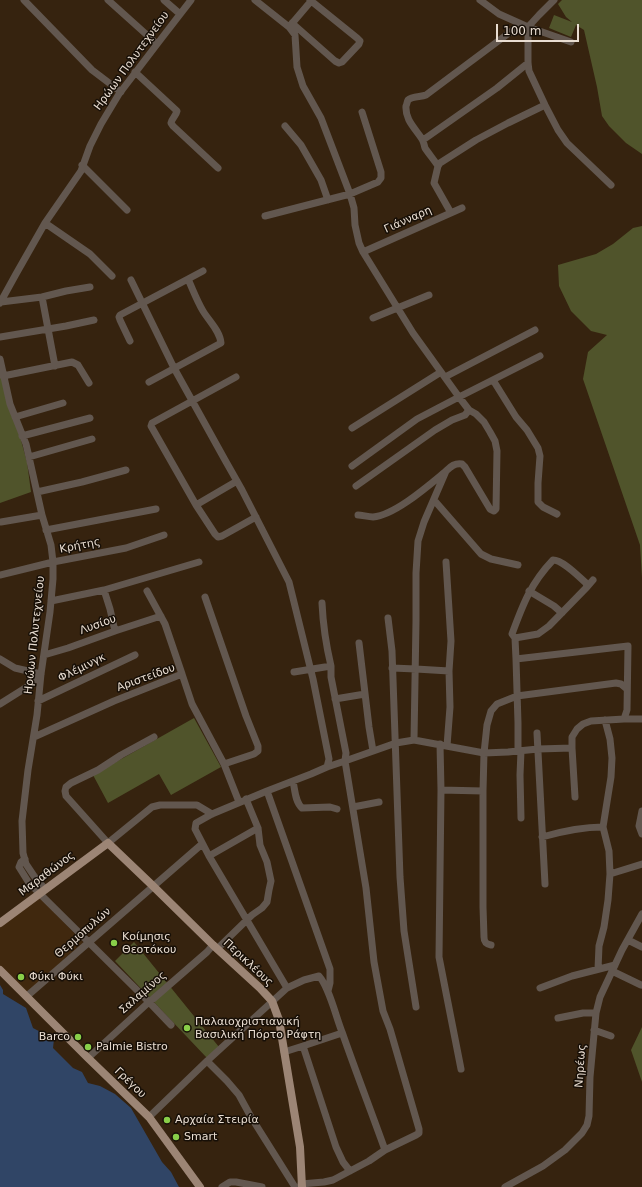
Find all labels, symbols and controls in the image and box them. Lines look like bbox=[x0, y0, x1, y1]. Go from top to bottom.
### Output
street label: Ηρώων Πολυτεχνείου bbox=[92, 9, 172, 113]
scale bar bbox=[498, 16, 581, 42]
text: 100 m bbox=[503, 24, 541, 38]
street label: Γιάνναρη bbox=[382, 204, 434, 236]
street label: Κρήτης bbox=[59, 536, 101, 556]
street label: Ηρώων Πολυτεχνείου bbox=[22, 575, 48, 695]
street label: Λυσίου bbox=[78, 612, 118, 638]
street label: Φλέμινγκ bbox=[56, 651, 108, 685]
street label: Αριστείδου bbox=[115, 661, 177, 695]
street label: Μαραθώνος bbox=[17, 849, 77, 899]
street label: Θερμοπυλών bbox=[52, 905, 114, 961]
place label: Κοίμησις Θεοτόκου bbox=[122, 930, 176, 956]
street label: Περικλέους bbox=[220, 937, 276, 989]
marker: Κοίμησις Θεοτόκου bbox=[109, 938, 119, 948]
street label: Σαλαμίνος bbox=[117, 969, 169, 1017]
place label: Φύκι Φύκι bbox=[29, 970, 83, 984]
marker: Φύκι Φύκι bbox=[16, 972, 26, 982]
place label: Παλαιοχριστιανική Βασιλική Πόρτο Ράφτη bbox=[195, 1015, 321, 1041]
marker: Παλαιοχριστιανική Βασιλική Πόρτο Ράφτη bbox=[182, 1023, 192, 1033]
place label: Barco bbox=[39, 1030, 70, 1044]
marker: Barco bbox=[73, 1032, 83, 1042]
place label: Palmie Bistro bbox=[96, 1040, 168, 1054]
marker: Palmie Bistro bbox=[83, 1042, 93, 1052]
street label: Νηρέως bbox=[573, 1044, 589, 1088]
street label: Γρέγου bbox=[112, 1065, 148, 1101]
place label: Αρχαία Στειρία bbox=[175, 1113, 259, 1127]
marker: Αρχαία Στειρία bbox=[162, 1115, 172, 1125]
place label: Smart bbox=[184, 1130, 217, 1144]
marker: Smart bbox=[171, 1132, 181, 1142]

